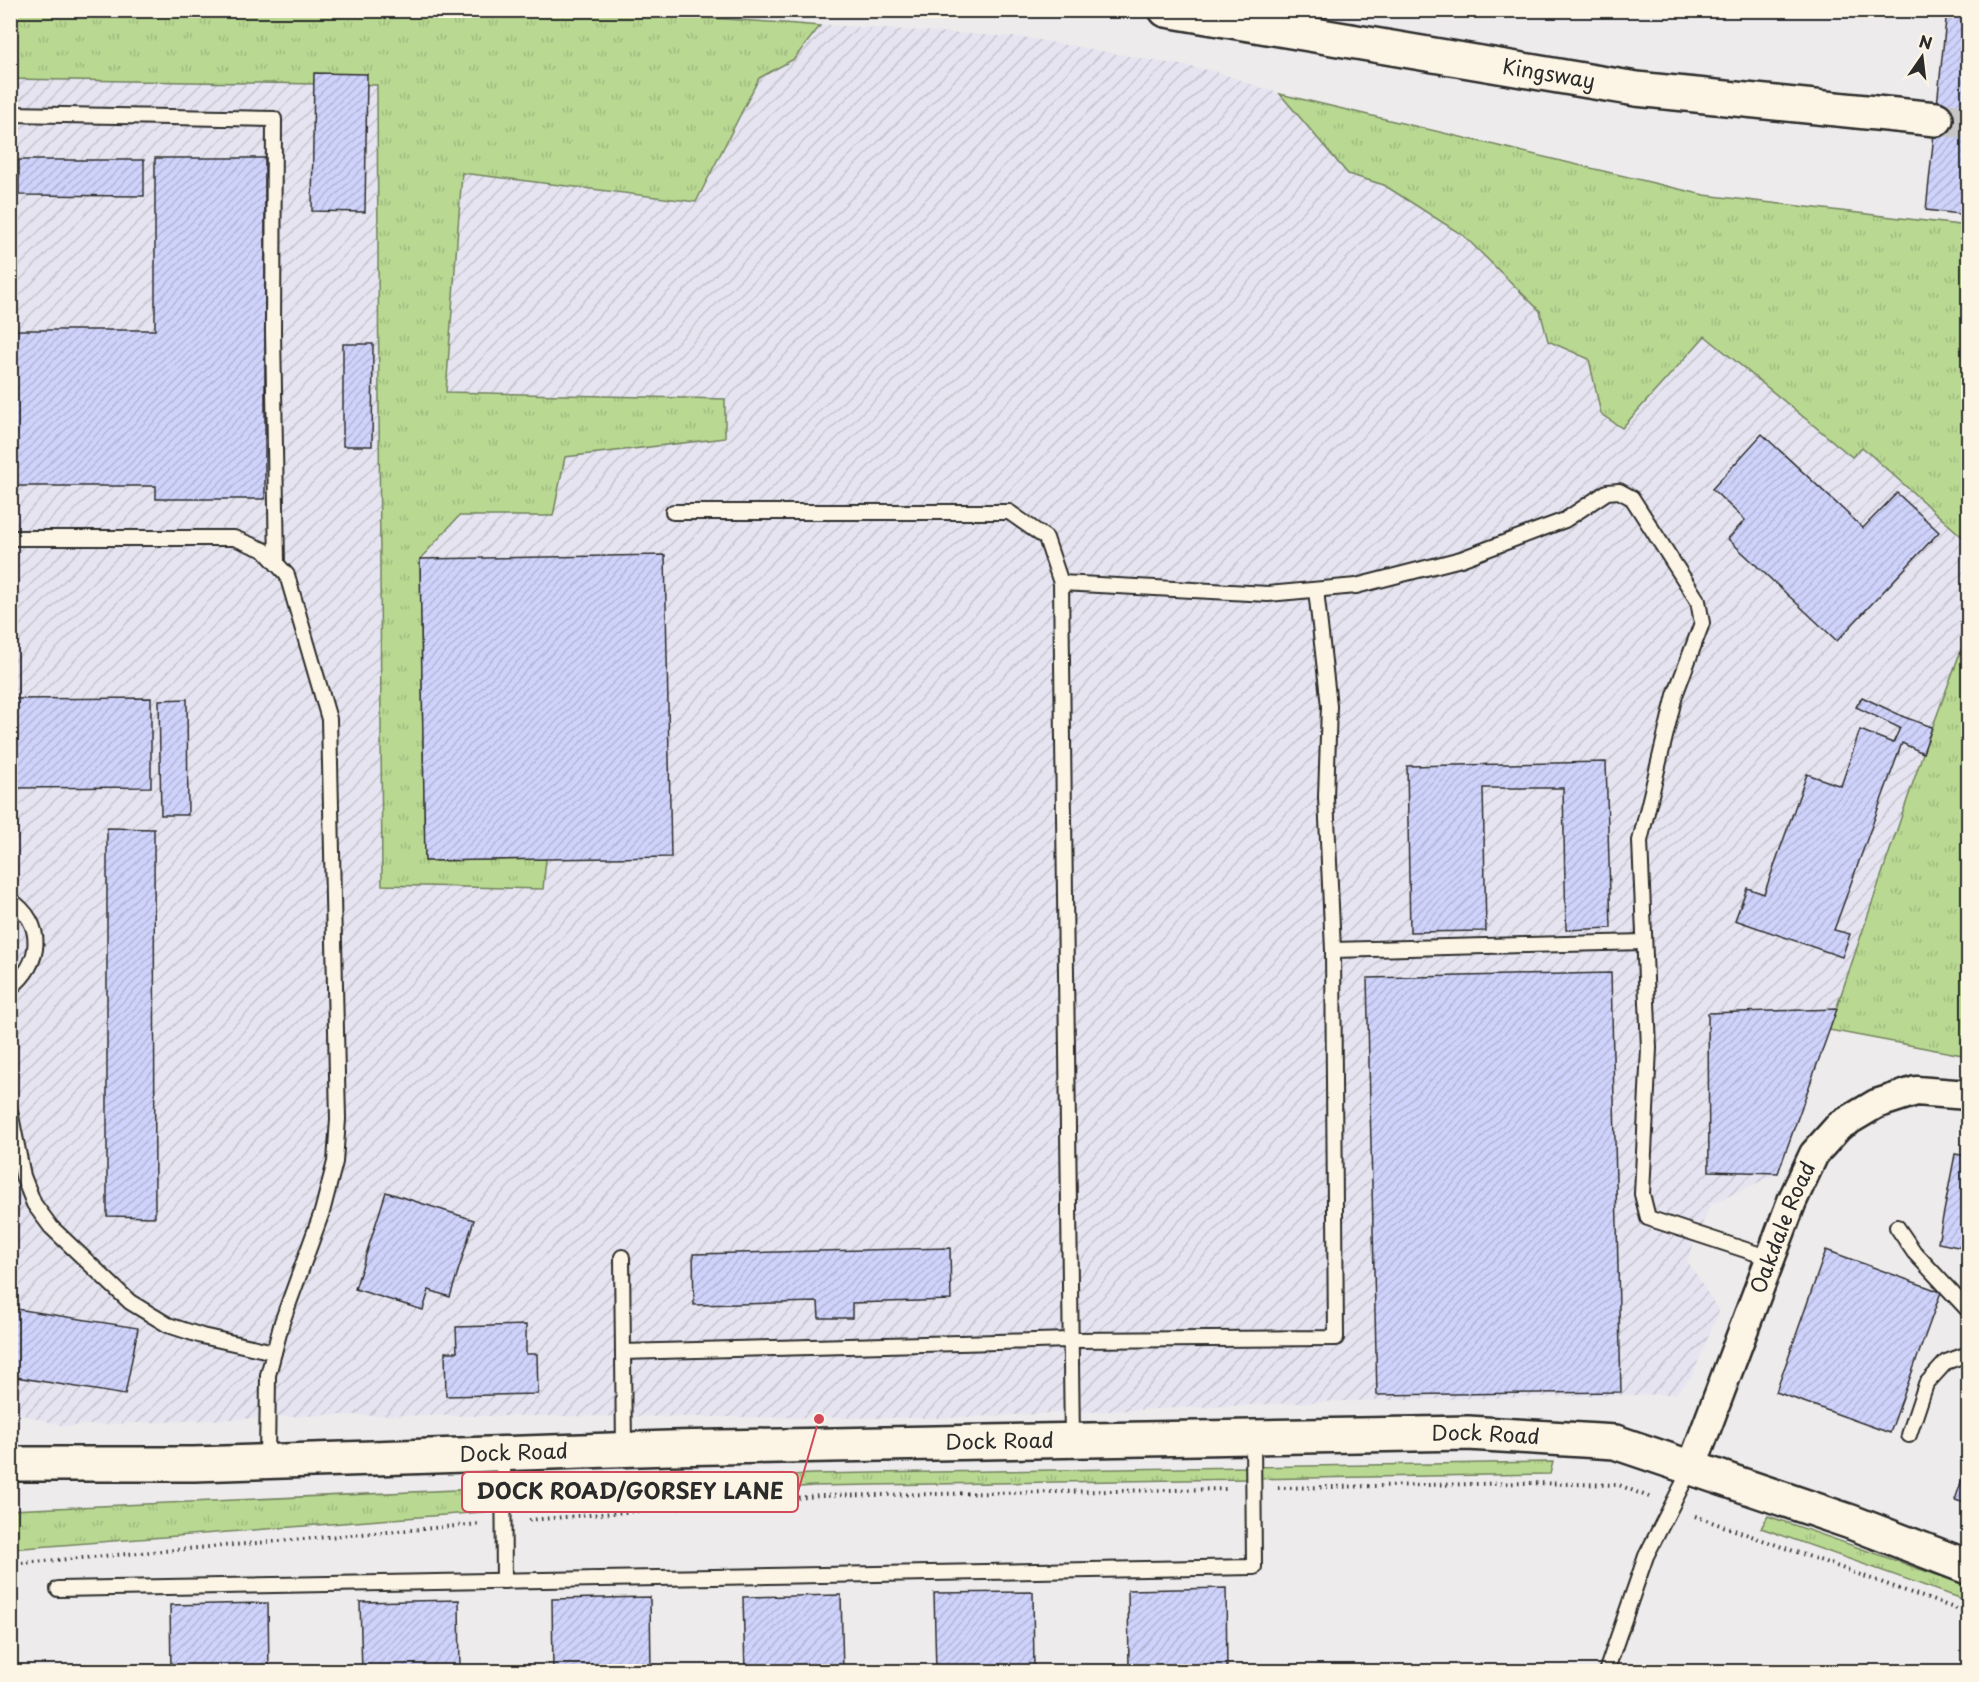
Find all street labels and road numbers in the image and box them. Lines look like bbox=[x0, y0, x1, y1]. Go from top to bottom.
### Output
street label: Kingsway bbox=[1500, 49, 1598, 96]
street label: Oakdale Road bbox=[1741, 1156, 1822, 1298]
street label: Dock Road bbox=[1431, 1415, 1541, 1451]
street label: Dock Road bbox=[945, 1423, 1054, 1457]
street label: Dock Road bbox=[459, 1433, 568, 1469]

